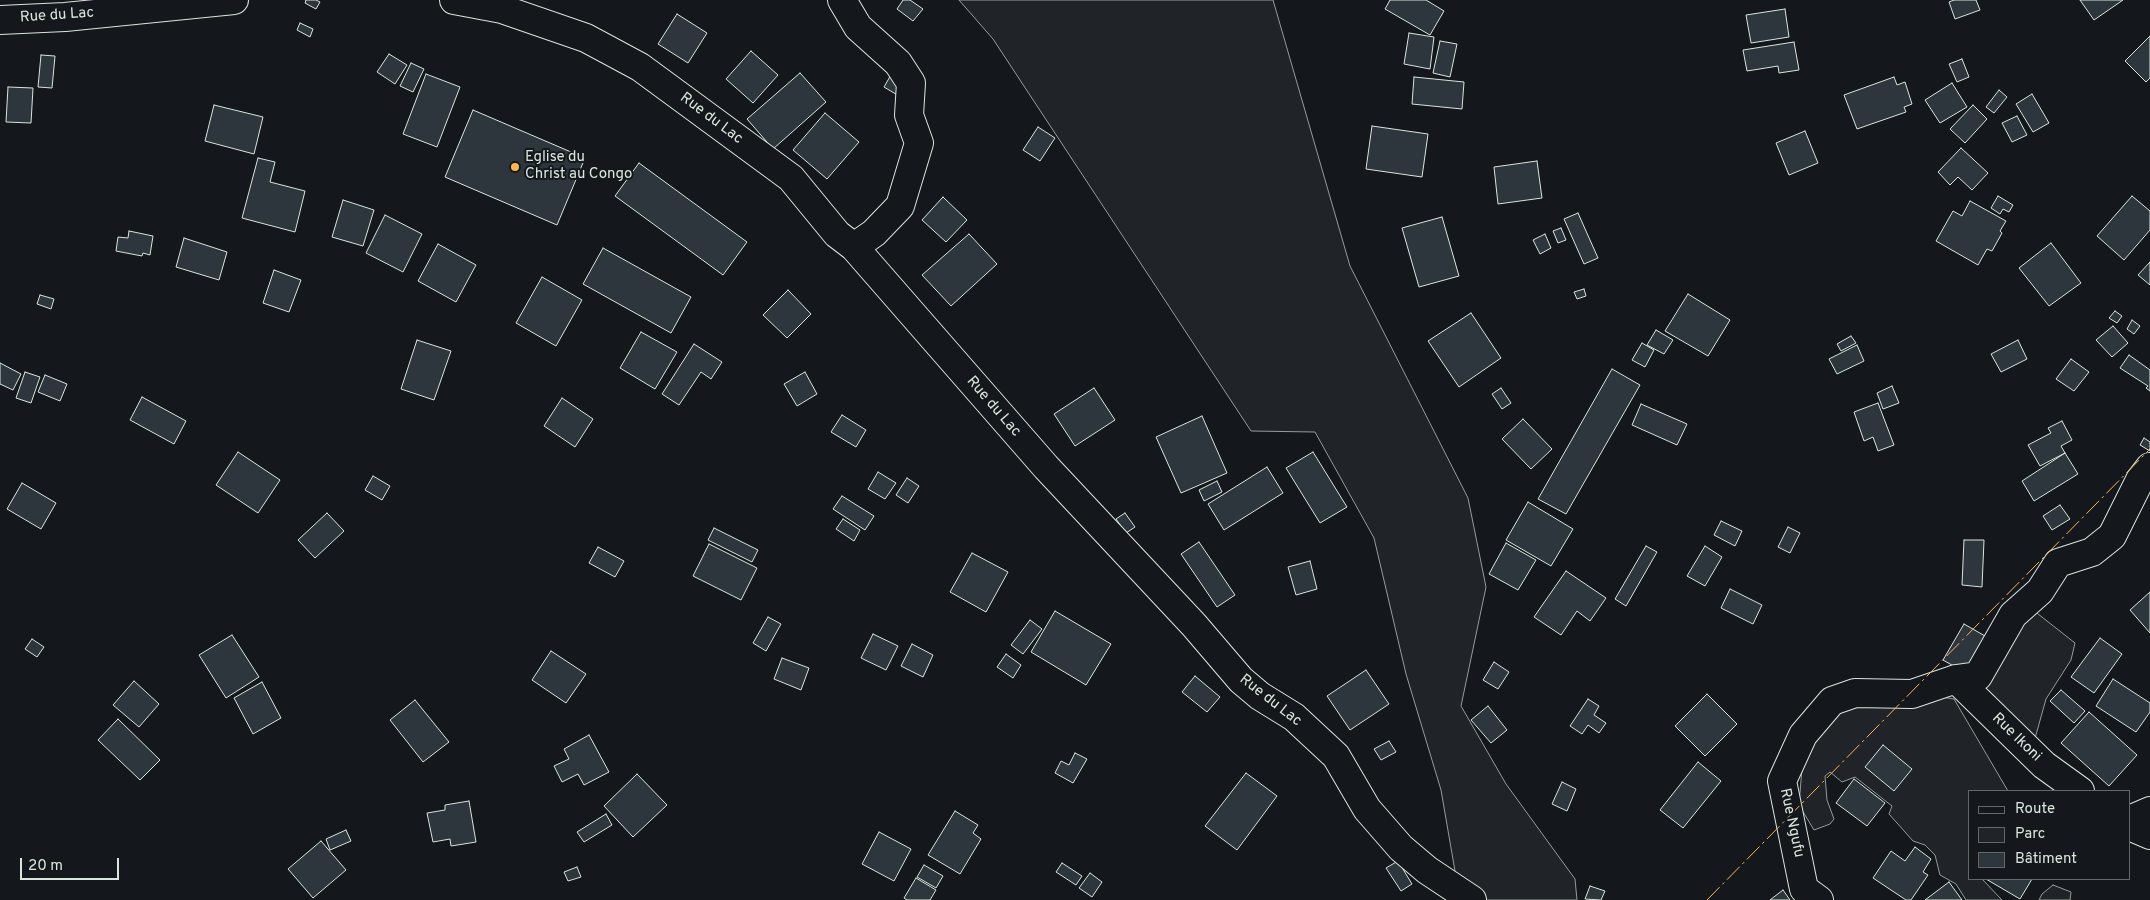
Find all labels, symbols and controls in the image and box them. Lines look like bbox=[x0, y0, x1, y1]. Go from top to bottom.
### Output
street label: Rue du Lac bbox=[19, 4, 95, 28]
street label: Rue du Lac bbox=[676, 90, 746, 148]
place label: Eglise du Christ au Congo bbox=[525, 149, 632, 184]
marker: Eglise du Christ au Congo bbox=[509, 161, 521, 173]
street label: Rue du Lac bbox=[962, 373, 1024, 441]
street label: Rue du Lac bbox=[1235, 671, 1305, 731]
street label: Rue Ikoni bbox=[1987, 710, 2045, 766]
street label: Rue Ngufu bbox=[1775, 787, 1807, 859]
legend bbox=[1968, 790, 2130, 880]
text: Route bbox=[2015, 800, 2055, 819]
text: Parc bbox=[2015, 825, 2045, 844]
scale bar bbox=[22, 848, 121, 880]
text: Bâtiment bbox=[2015, 850, 2077, 869]
text: 20 m bbox=[28, 857, 63, 876]

